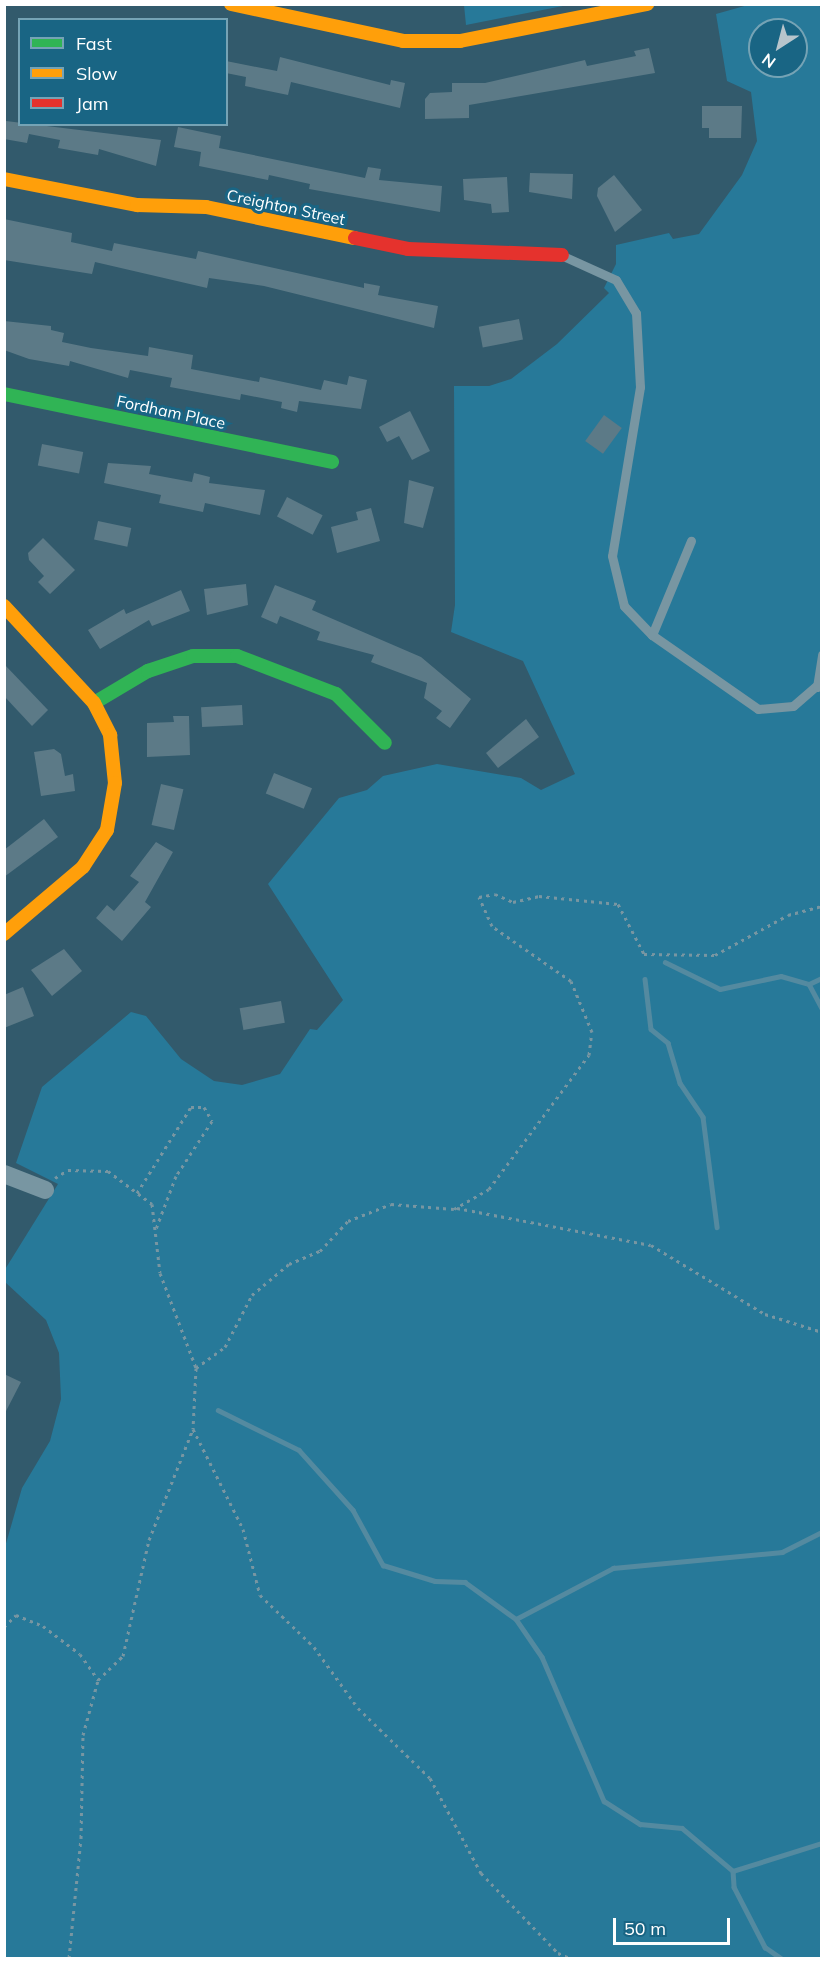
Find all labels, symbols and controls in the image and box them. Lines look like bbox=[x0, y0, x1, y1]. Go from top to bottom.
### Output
legend bbox=[18, 18, 228, 126]
north arrow bbox=[748, 18, 808, 78]
text: Fast bbox=[76, 32, 112, 55]
text: N bbox=[758, 49, 779, 73]
text: Slow bbox=[76, 62, 117, 85]
text: Jam bbox=[76, 92, 109, 115]
street label: Creighton Street bbox=[225, 185, 347, 229]
street label: Fordham Place bbox=[115, 391, 227, 433]
scale bar bbox=[616, 1906, 733, 1944]
text: 50 m bbox=[624, 1917, 666, 1940]

